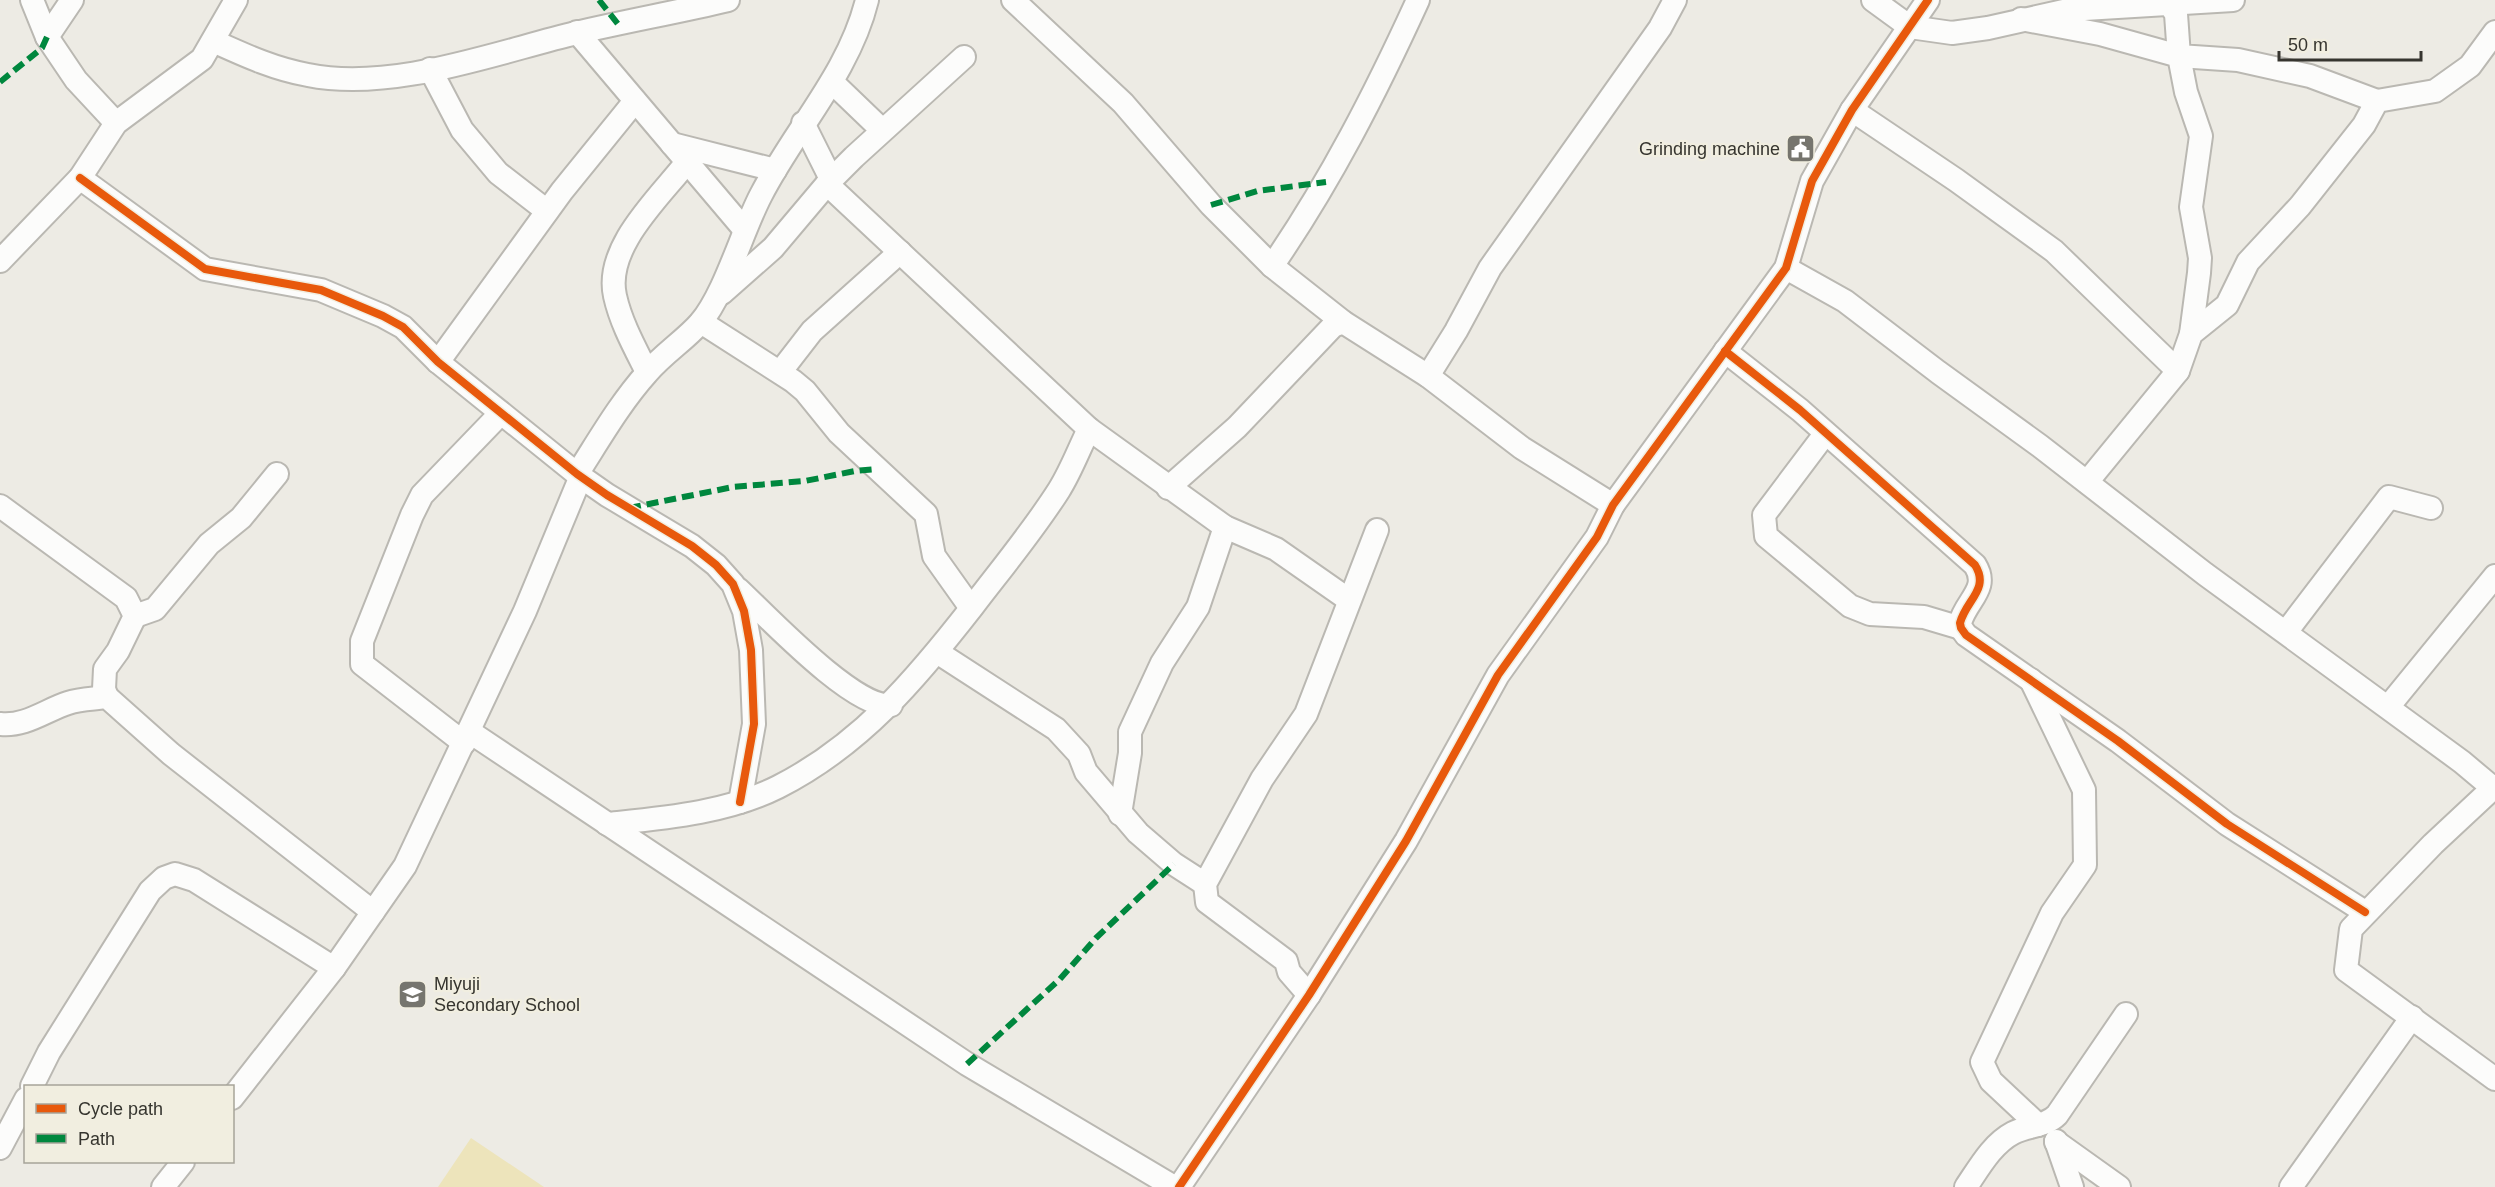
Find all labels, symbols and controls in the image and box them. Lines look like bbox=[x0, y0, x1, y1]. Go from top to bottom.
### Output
scale bar bbox=[2279, 24, 2422, 62]
text: 50 m bbox=[2288, 35, 2328, 55]
public building icon: Grinding machine bbox=[1785, 133, 1817, 165]
place label: Grinding machine bbox=[1639, 139, 1780, 159]
place label: Miyuji Secondary School bbox=[434, 974, 580, 1015]
school or university icon: Miyuji Secondary School bbox=[397, 978, 429, 1010]
legend bbox=[24, 1085, 234, 1163]
text: Cycle path bbox=[78, 1099, 163, 1119]
text: Path bbox=[78, 1129, 115, 1149]

